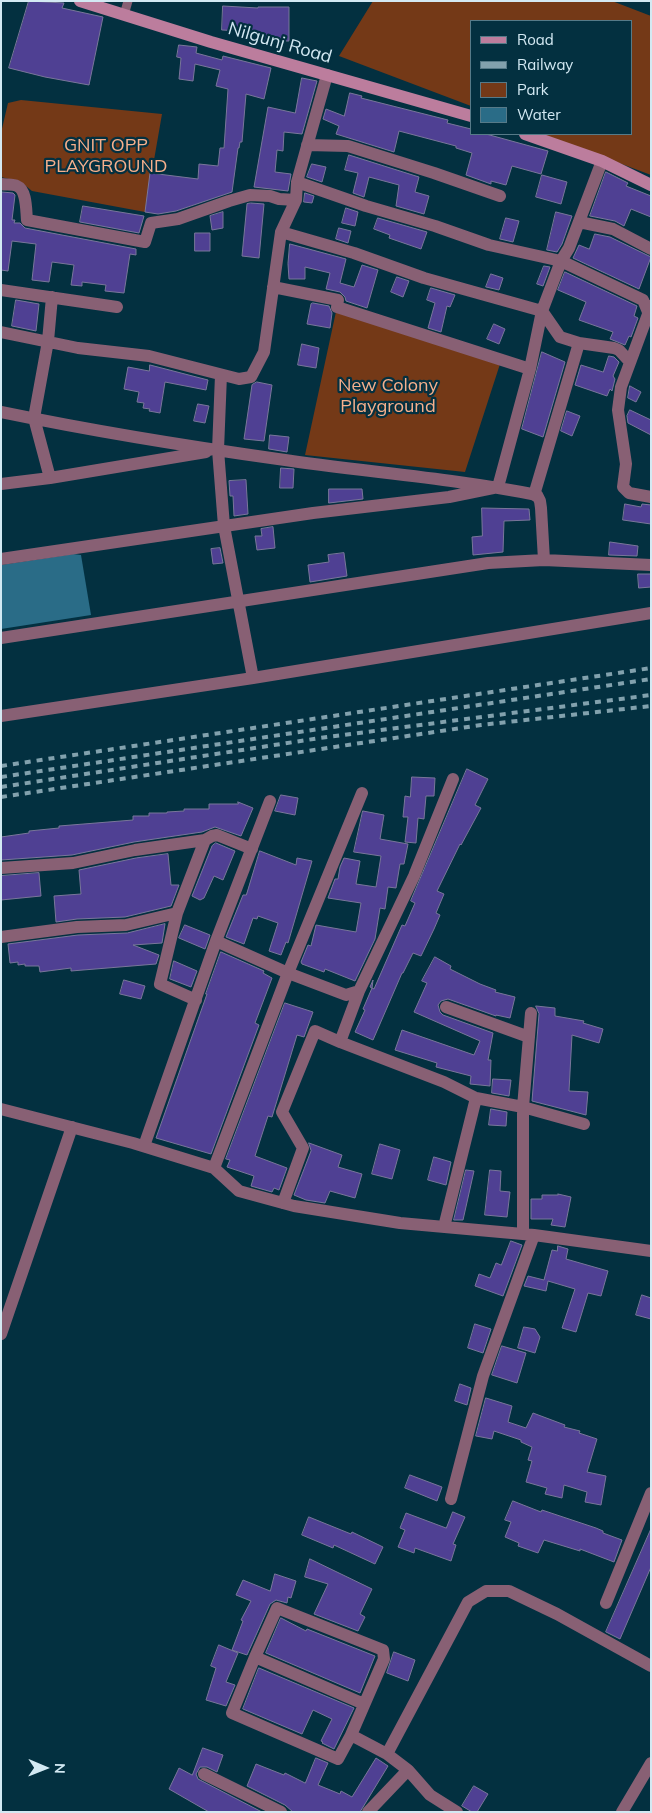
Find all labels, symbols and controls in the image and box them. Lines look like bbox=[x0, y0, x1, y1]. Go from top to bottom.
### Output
street label: Nilgunj Road bbox=[226, 18, 334, 68]
legend bbox=[470, 20, 632, 135]
text: Road bbox=[517, 30, 554, 49]
text: Railway bbox=[517, 55, 573, 74]
text: Park bbox=[517, 80, 549, 99]
text: Water bbox=[517, 105, 561, 124]
park label: GNIT OPP PLAYGROUND bbox=[45, 135, 167, 178]
park label: New Colony Playground bbox=[338, 375, 438, 418]
north arrow bbox=[20, 1743, 70, 1793]
text: N bbox=[51, 1763, 69, 1774]

